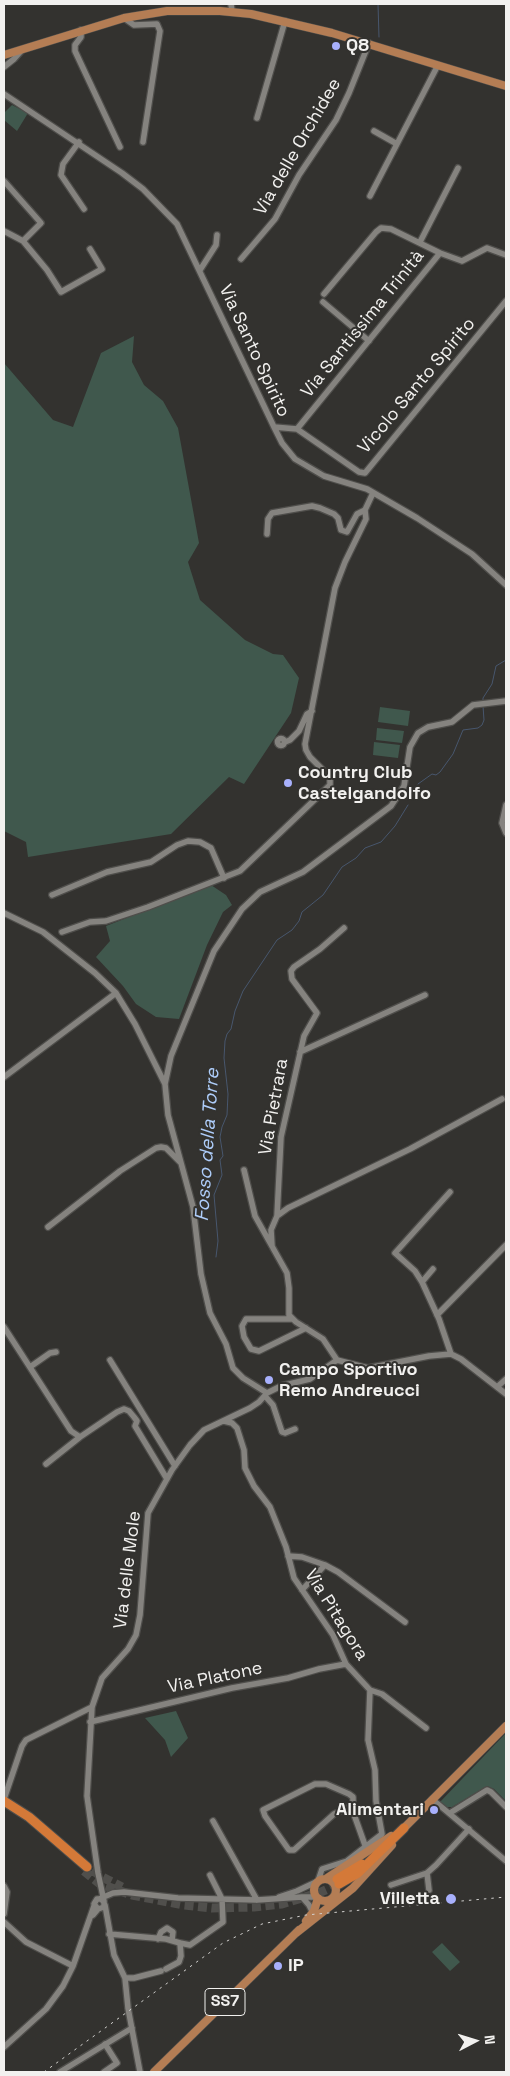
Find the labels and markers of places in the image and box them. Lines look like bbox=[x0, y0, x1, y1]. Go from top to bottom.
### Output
place label: Q8 bbox=[346, 35, 369, 57]
marker: Q8 bbox=[330, 40, 342, 52]
place label: Country Club Castelgandolfo bbox=[298, 762, 431, 804]
marker: Country Club Castelgandolfo bbox=[282, 777, 294, 789]
place label: Campo Sportivo Remo Andreucci bbox=[279, 1359, 420, 1402]
marker: Campo Sportivo Remo Andreucci bbox=[263, 1374, 275, 1386]
place label: Alimentari bbox=[336, 1799, 424, 1821]
marker: Alimentari bbox=[428, 1804, 440, 1816]
place label: Villetta bbox=[380, 1888, 440, 1910]
marker: Villetta bbox=[444, 1892, 458, 1906]
place label: IP bbox=[288, 1955, 304, 1977]
marker: IP bbox=[272, 1960, 284, 1972]

